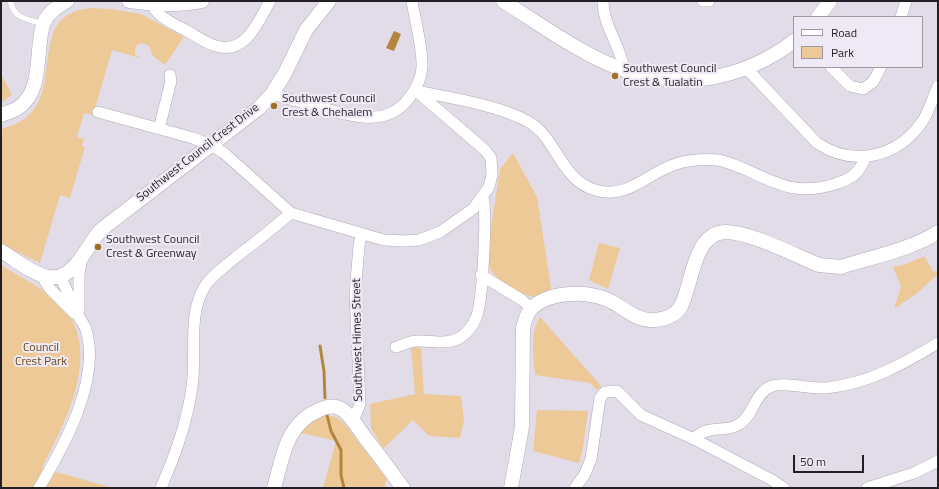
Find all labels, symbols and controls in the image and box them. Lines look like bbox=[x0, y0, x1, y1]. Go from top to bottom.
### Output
legend bbox=[793, 16, 923, 68]
text: Road bbox=[831, 23, 857, 42]
text: Park bbox=[831, 43, 854, 62]
place label: Southwest Council Crest & Tualatin bbox=[623, 62, 717, 90]
marker: Southwest Council Crest & Tualatin bbox=[610, 71, 620, 81]
place label: Southwest Council Crest & Chehalem bbox=[282, 92, 376, 120]
street label: Southwest Council Crest Drive bbox=[134, 101, 262, 205]
marker: Southwest Council Crest & Chehalem bbox=[269, 101, 279, 111]
place label: Southwest Council Crest & Greenway bbox=[106, 233, 200, 261]
marker: Southwest Council Crest & Greenway bbox=[93, 242, 103, 252]
street label: Southwest Himes Street bbox=[350, 278, 366, 402]
park label: Council Crest Park bbox=[15, 341, 67, 369]
scale bar bbox=[795, 447, 866, 473]
text: 50 m bbox=[800, 452, 826, 471]

